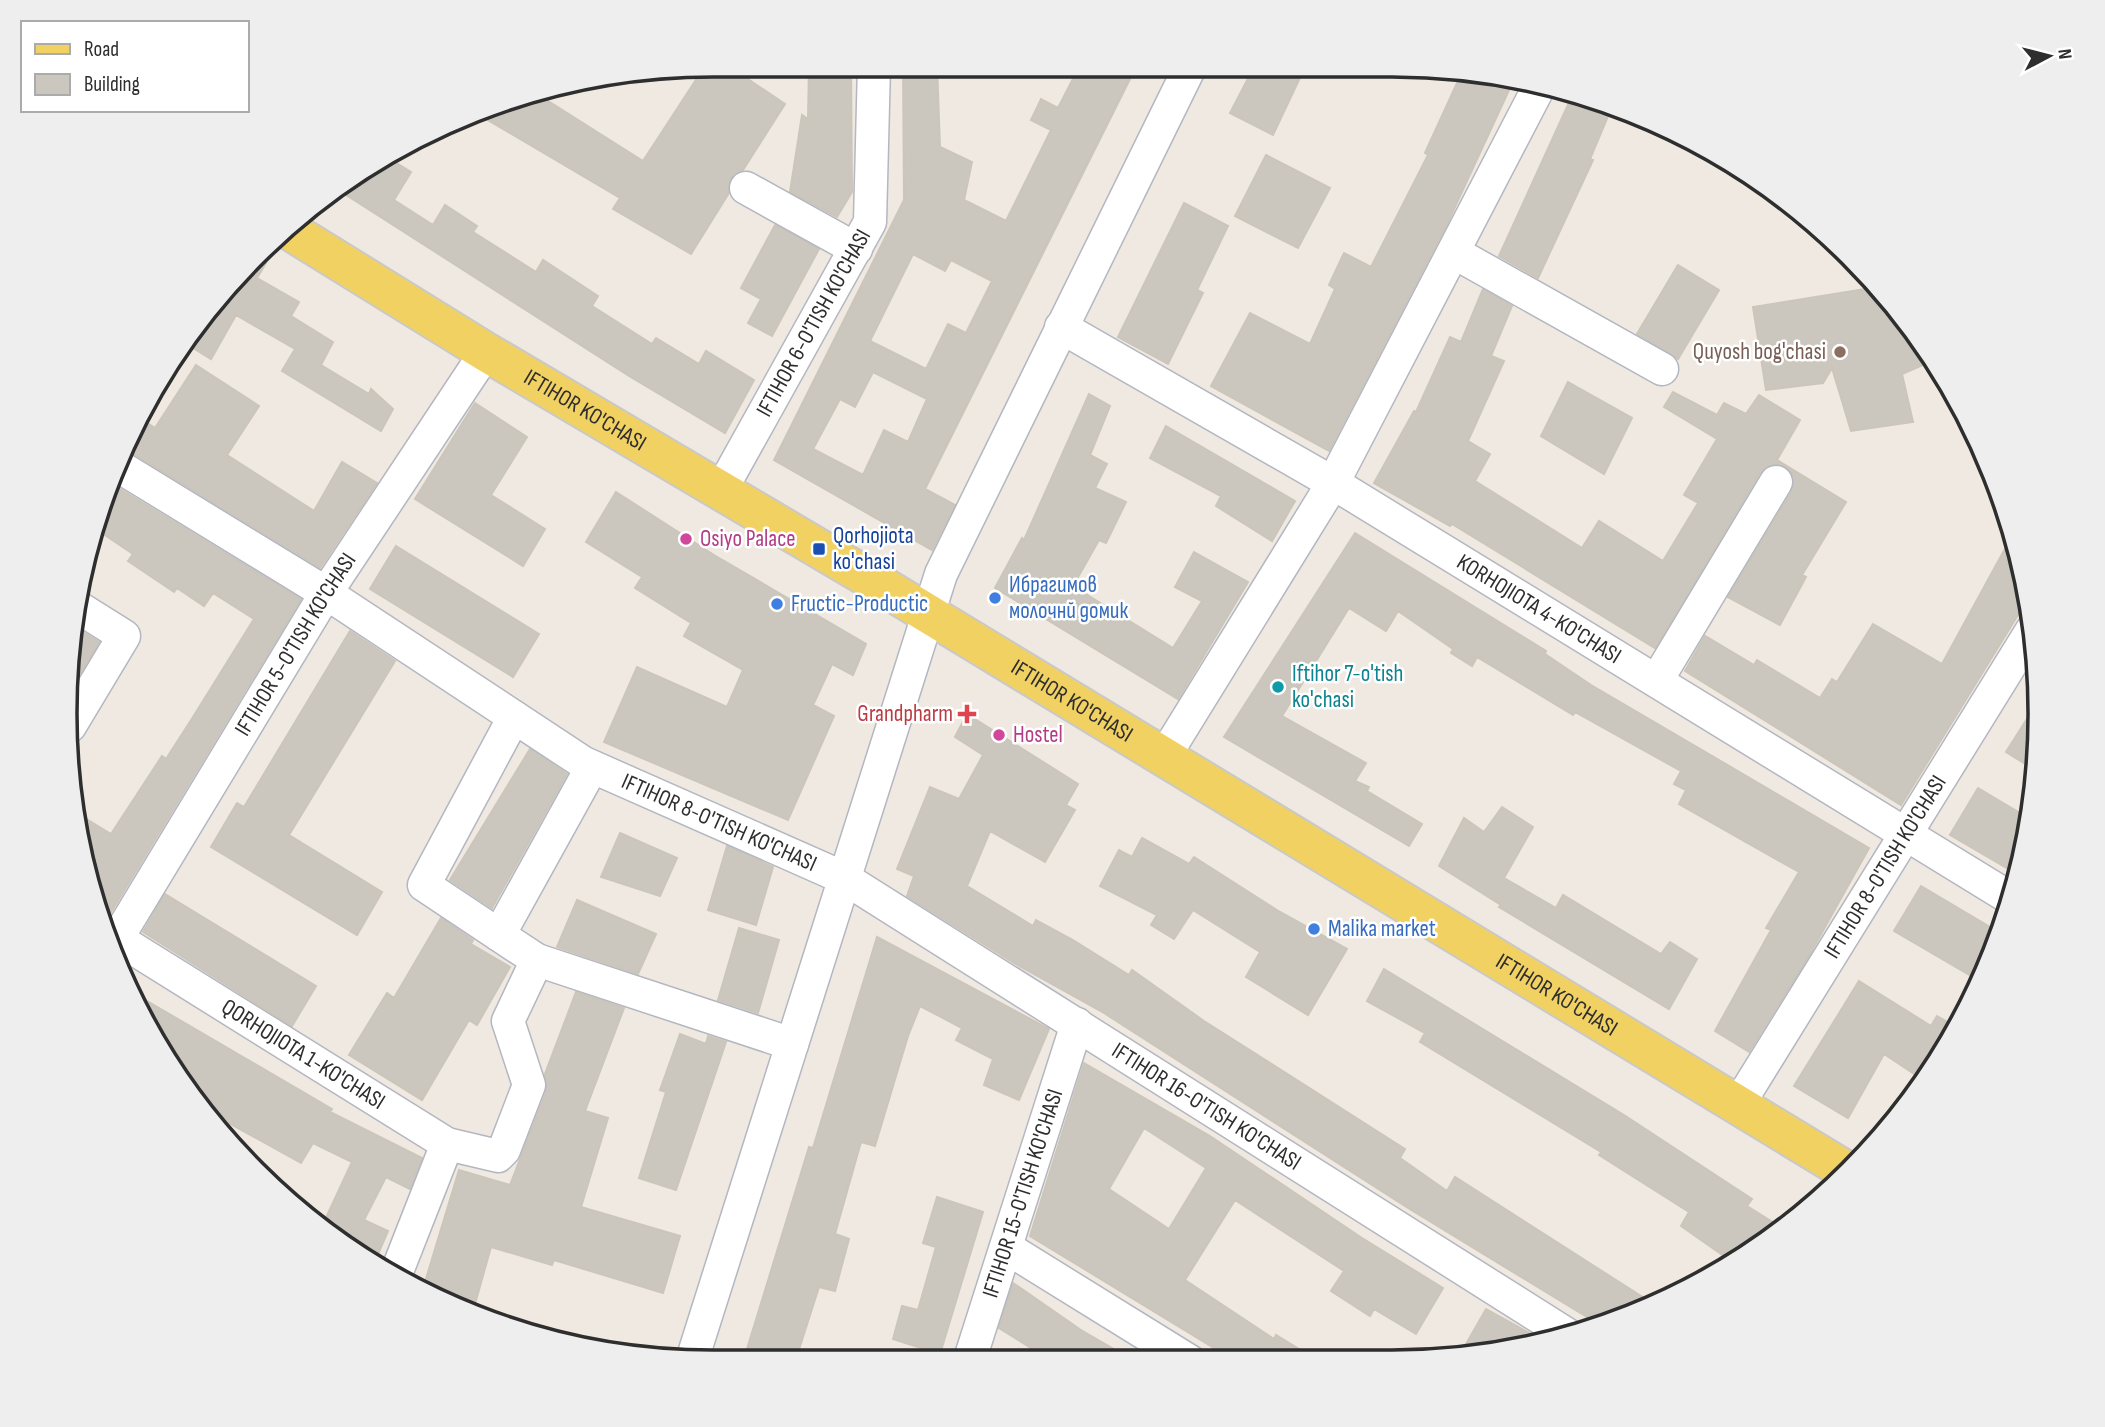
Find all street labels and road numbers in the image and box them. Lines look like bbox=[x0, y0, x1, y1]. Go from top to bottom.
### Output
street label: IFTIHOR 6-O'TISH KO'CHASI bbox=[750, 224, 877, 422]
street label: IFTIHOR KO'CHASI bbox=[519, 363, 651, 457]
street label: IFTIHOR 5-O'TISH KO'CHASI bbox=[229, 548, 362, 741]
street label: KORHOJIOTA 4-KO'CHASI bbox=[1452, 548, 1626, 670]
street label: IFTIHOR KO'CHASI bbox=[1006, 653, 1138, 749]
street label: IFTIHOR 8-O'TISH KO'CHASI bbox=[617, 767, 821, 878]
street label: IFTIHOR 8-O'TISH KO'CHASI bbox=[1818, 770, 1953, 964]
street label: IFTIHOR KO'CHASI bbox=[1491, 947, 1623, 1043]
street label: QORHOJIOTA 1-KO'CHASI bbox=[216, 993, 390, 1116]
street label: IFTIHOR 16-O'TISH KO'CHASI bbox=[1107, 1037, 1306, 1177]
street label: IFTIHOR 15-O'TISH KO'CHASI bbox=[976, 1086, 1069, 1301]

